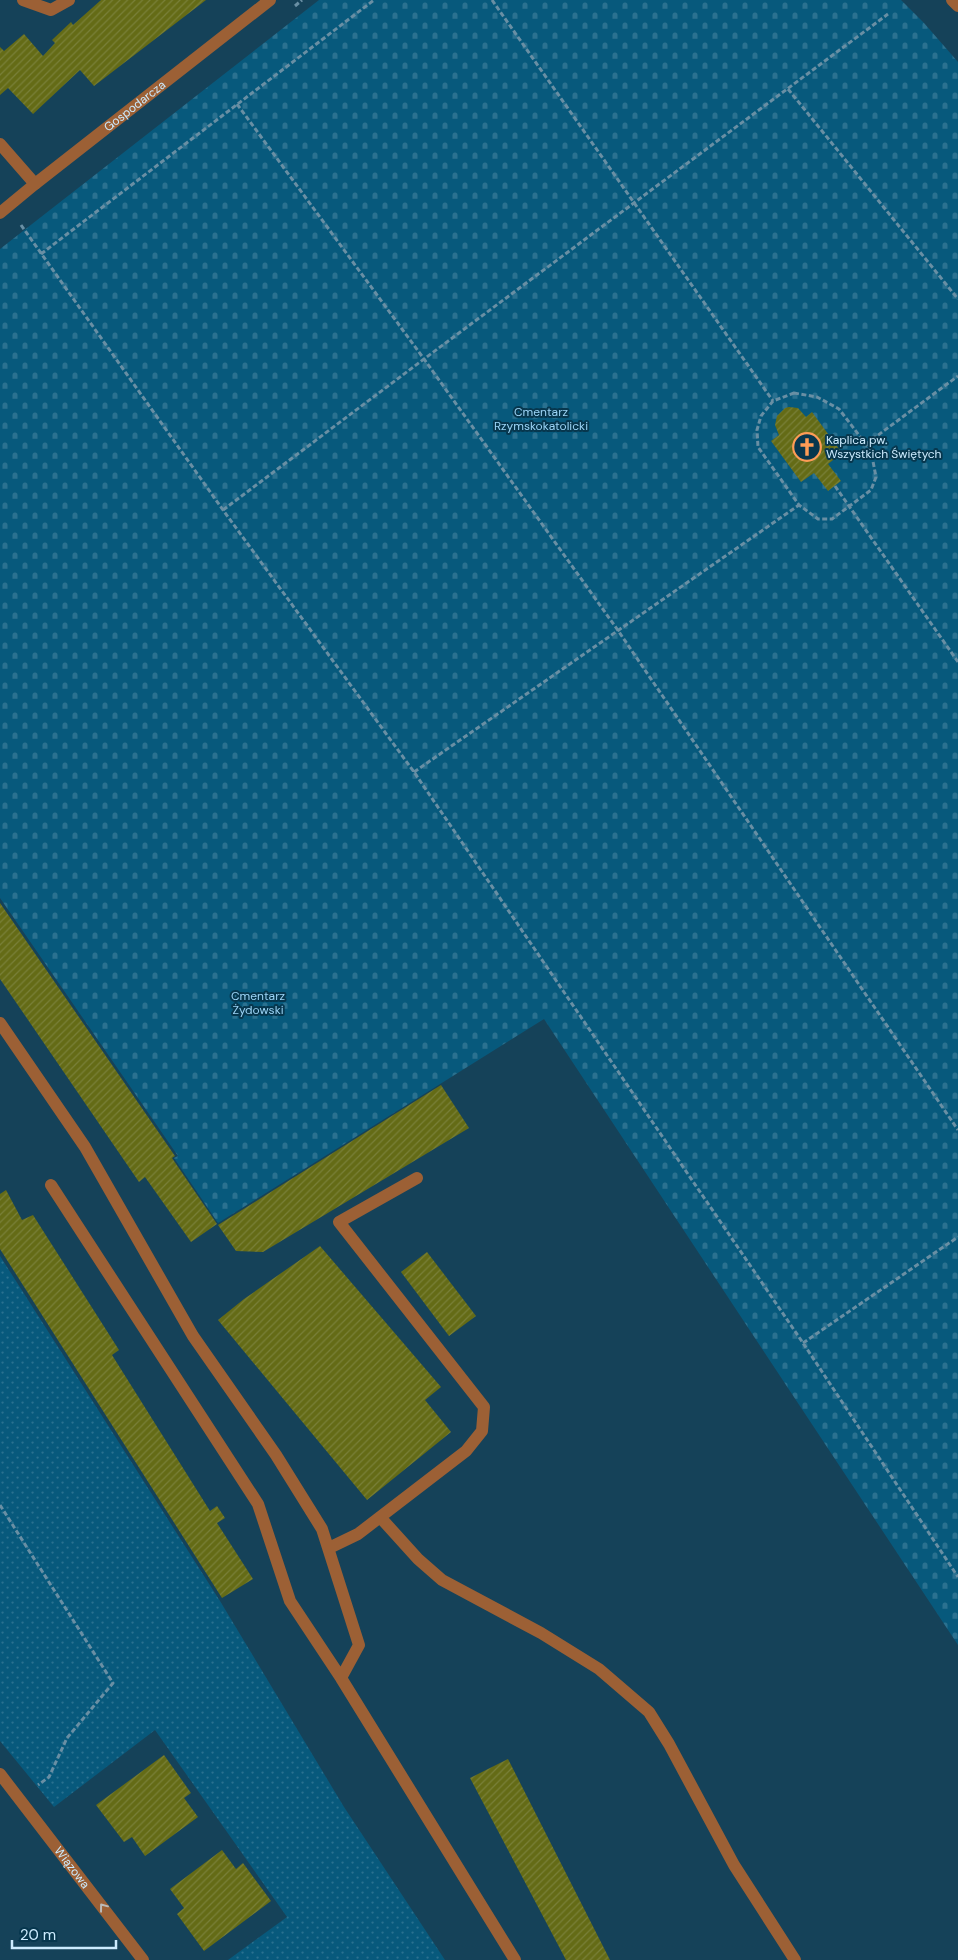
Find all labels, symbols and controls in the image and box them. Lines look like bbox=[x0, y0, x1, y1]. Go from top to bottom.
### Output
street label: Gospodarcza bbox=[101, 77, 169, 135]
park label: Cmentarz Rzymskokatolicki bbox=[494, 404, 588, 434]
church icon: Kaplica pw. Wszystkich Świętych bbox=[792, 432, 822, 462]
place label: Kaplica pw. Wszystkich Świętych bbox=[826, 432, 942, 462]
park label: Cmentarz Żydowski bbox=[231, 988, 285, 1018]
street label: Wiązowa bbox=[51, 1843, 93, 1892]
one-way arrow bbox=[101, 1904, 109, 1913]
scale bar bbox=[12, 1918, 116, 1950]
text: 20 m bbox=[20, 1925, 56, 1945]

